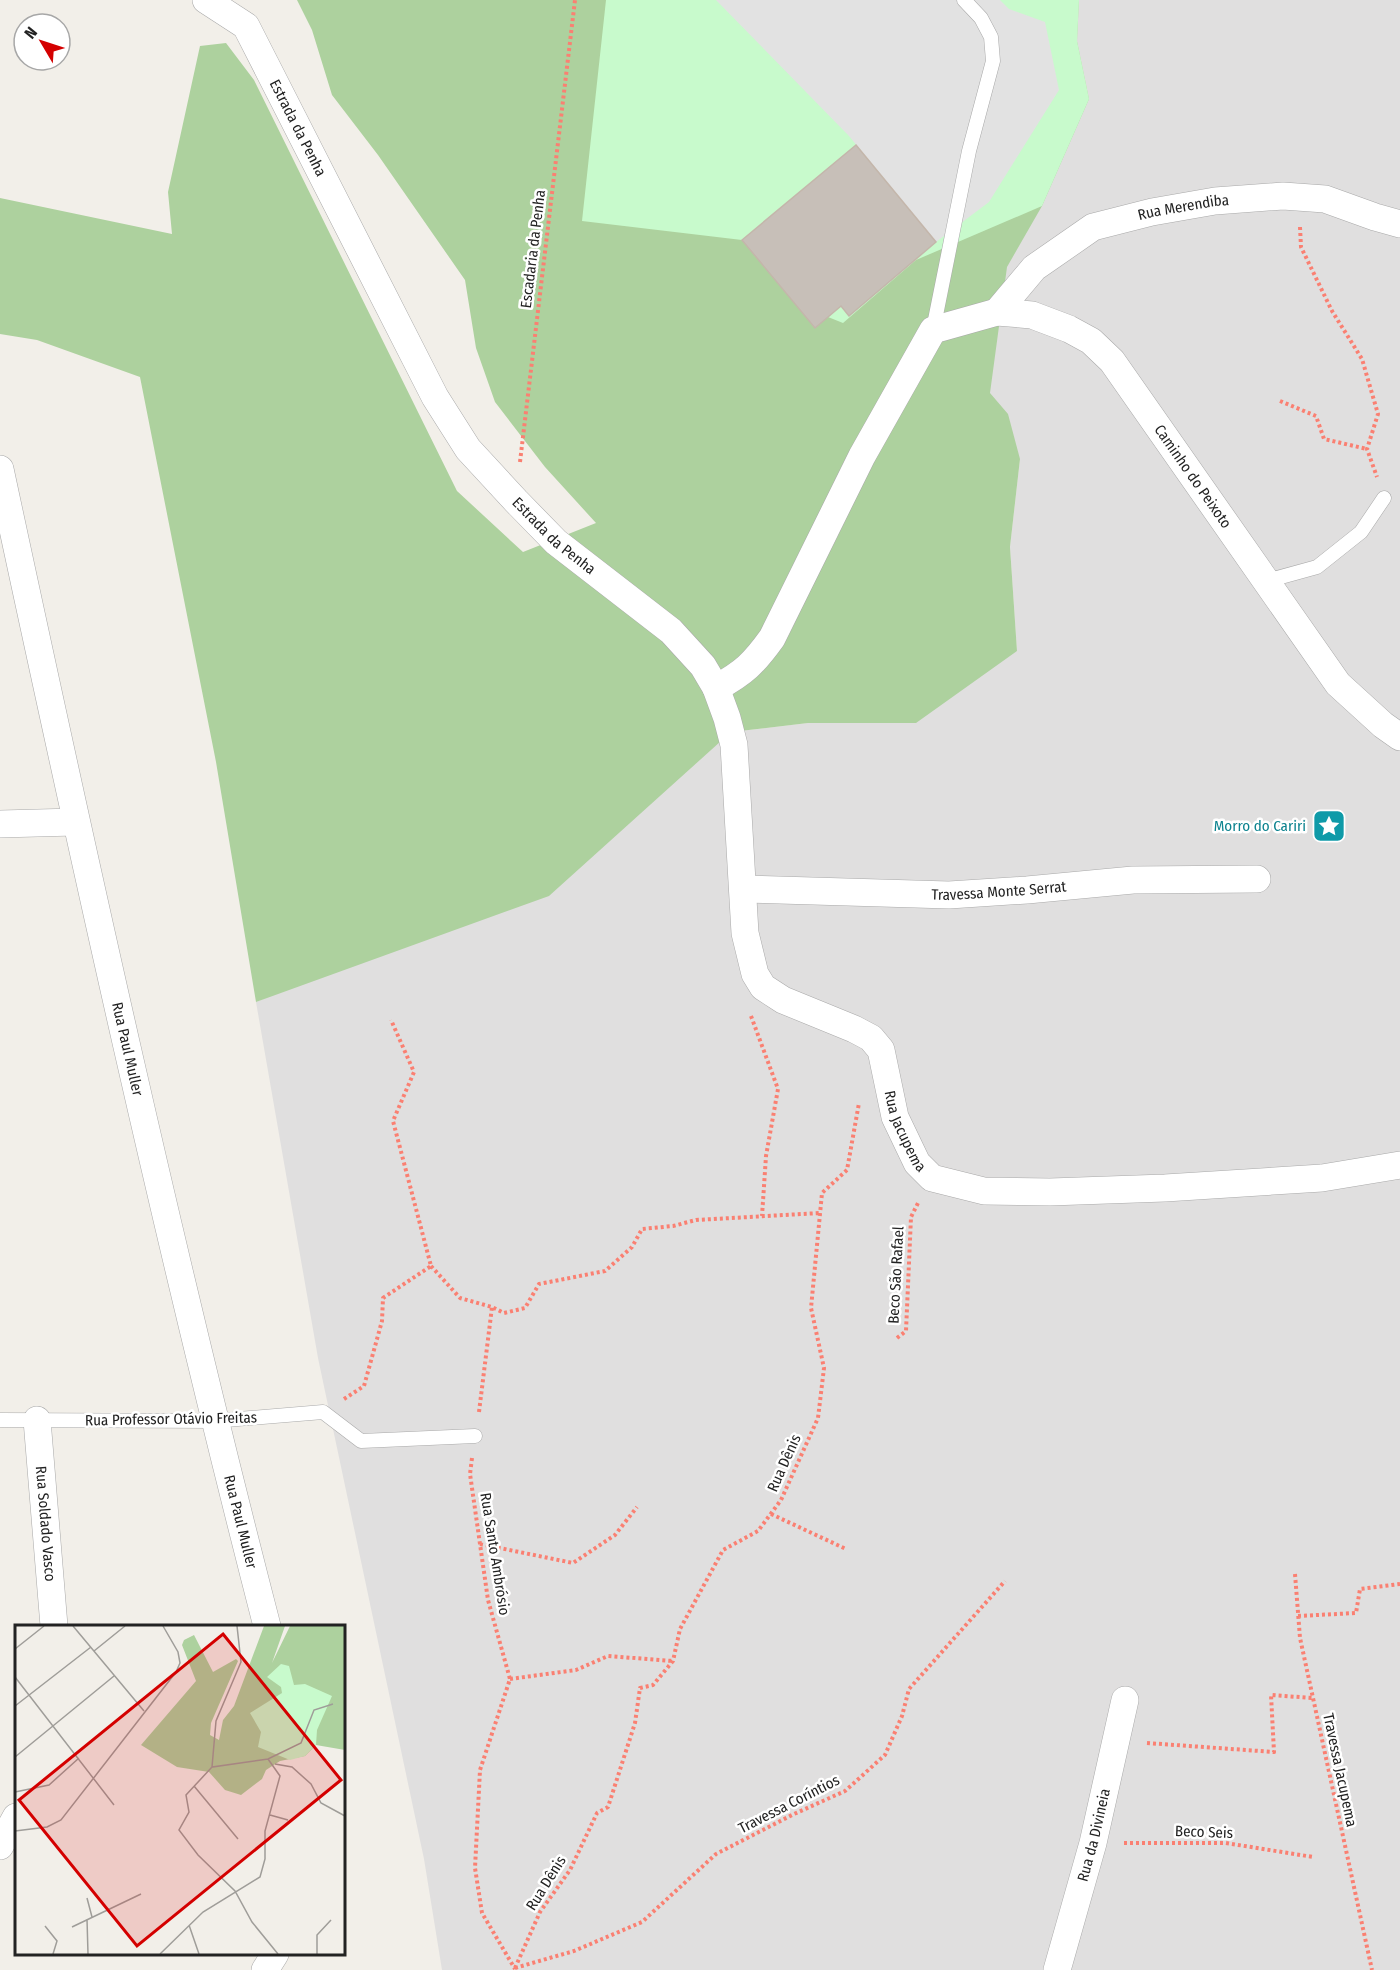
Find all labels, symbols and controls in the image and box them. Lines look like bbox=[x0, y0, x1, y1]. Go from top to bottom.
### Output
north arrow bbox=[12, 12, 72, 72]
text: N bbox=[20, 23, 41, 43]
street label: Estrada da Penha bbox=[266, 76, 330, 179]
street label: Escadaria da Penha bbox=[517, 189, 549, 309]
street label: Rua Merendiba bbox=[1136, 191, 1230, 224]
street label: Caminho do Peixoto bbox=[1150, 421, 1235, 532]
street label: Estrada da Penha bbox=[508, 494, 599, 578]
place icon: Morro do Cariri bbox=[1311, 808, 1347, 844]
place label: Morro do Cariri bbox=[1214, 817, 1306, 835]
street label: Travessa Monte Serrat bbox=[931, 877, 1067, 904]
street label: Rua Paul Muller bbox=[108, 1000, 147, 1099]
street label: Rua Jacupema bbox=[881, 1089, 930, 1176]
street label: Beco São Rafael bbox=[884, 1226, 908, 1324]
street label: Rua Professor Otávio Freitas bbox=[85, 1409, 257, 1429]
street label: Rua Dênis bbox=[763, 1431, 805, 1495]
street label: Rua Soldado Vasco bbox=[32, 1465, 59, 1582]
street label: Rua Paul Muller bbox=[220, 1473, 261, 1571]
street label: Rua Santo Ambrósio bbox=[476, 1491, 514, 1617]
inset map bbox=[15, 1625, 345, 1955]
street label: Travessa Jacupema bbox=[1319, 1712, 1361, 1828]
street label: Travessa Coríntios bbox=[735, 1771, 843, 1837]
street label: Rua da Divineia bbox=[1074, 1787, 1114, 1884]
street label: Beco Seis bbox=[1175, 1822, 1233, 1842]
street label: Rua Dênis bbox=[522, 1852, 570, 1914]

